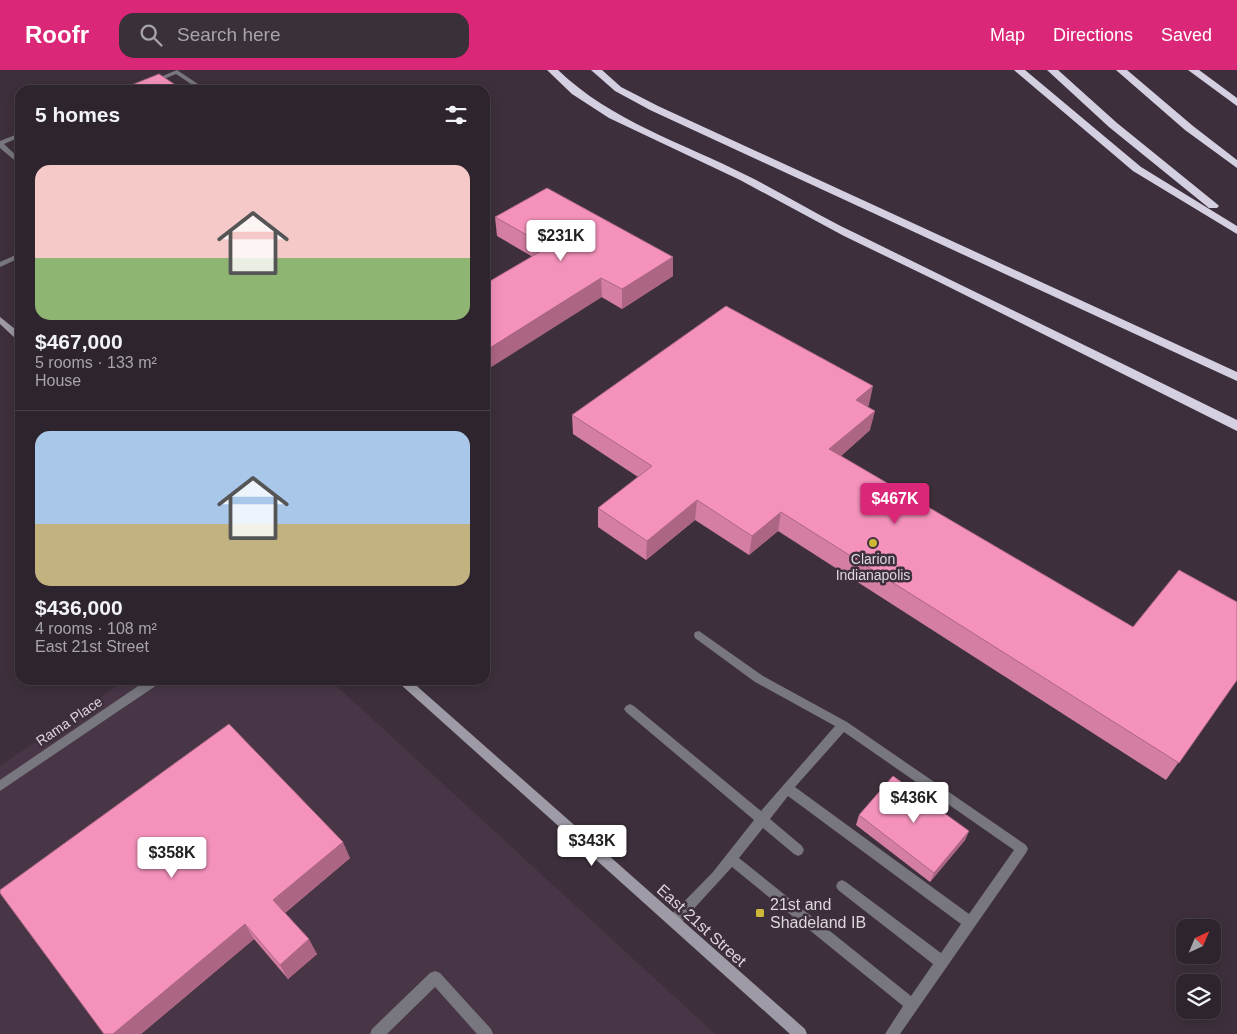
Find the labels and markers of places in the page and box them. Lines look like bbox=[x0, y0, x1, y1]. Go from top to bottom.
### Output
pin: $231K bbox=[526, 220, 596, 262]
pin: $467K bbox=[860, 482, 930, 525]
marker: Clarion Indianapolis bbox=[867, 537, 879, 549]
place label: Clarion Indianapolis bbox=[836, 551, 910, 583]
pin: $436K bbox=[879, 782, 949, 824]
pin: $343K bbox=[557, 824, 627, 867]
pin: $358K bbox=[137, 836, 207, 879]
place label: 21st and Shadeland IB bbox=[770, 896, 866, 931]
marker: 21st and Shadeland IB bbox=[754, 907, 766, 919]

